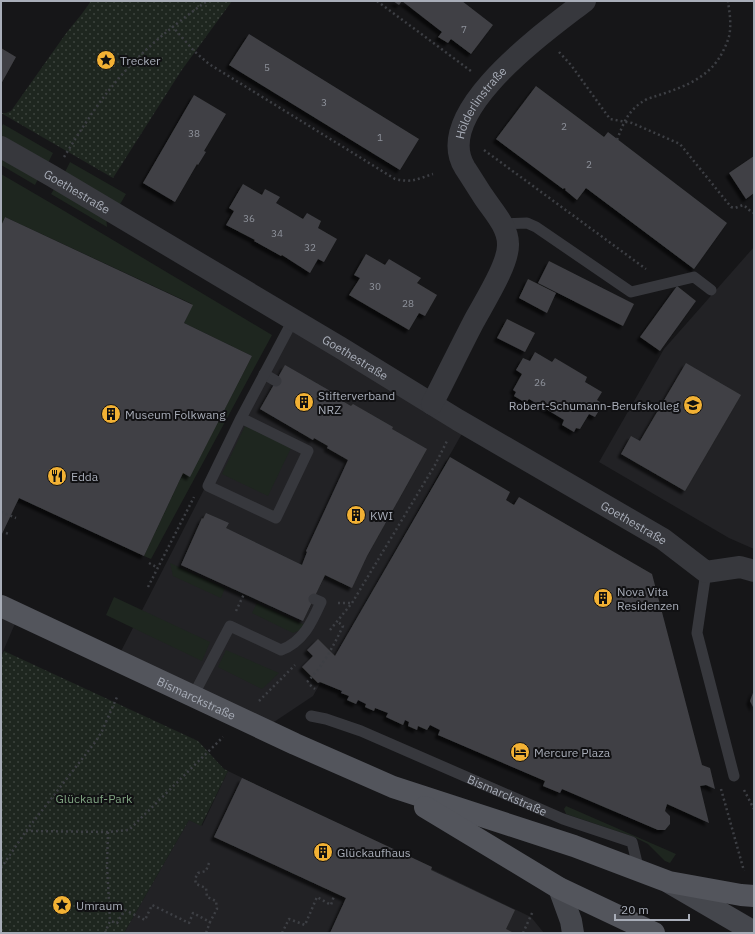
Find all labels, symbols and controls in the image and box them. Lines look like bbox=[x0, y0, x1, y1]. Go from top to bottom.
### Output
house number: 7 bbox=[461, 23, 467, 36]
place icon: Trecker bbox=[95, 49, 117, 71]
place label: Trecker bbox=[120, 53, 161, 68]
house number: 5 bbox=[264, 61, 270, 74]
street label: Hölderlinstraße bbox=[452, 63, 509, 140]
house number: 3 bbox=[321, 96, 327, 109]
house number: 2 bbox=[561, 120, 567, 133]
house number: 38 bbox=[188, 127, 200, 140]
house number: 1 bbox=[377, 131, 383, 144]
house number: 2 bbox=[586, 158, 592, 171]
street label: Goethestraße bbox=[41, 166, 113, 217]
house number: 36 bbox=[243, 212, 255, 225]
house number: 34 bbox=[271, 227, 283, 240]
house number: 32 bbox=[304, 241, 316, 254]
house number: 30 bbox=[369, 280, 381, 293]
house number: 28 bbox=[402, 297, 414, 310]
street label: Goethestraße bbox=[320, 331, 391, 383]
house number: 26 bbox=[534, 376, 546, 389]
place label: Stifterverband NRZ bbox=[318, 388, 395, 417]
building icon: Stifterverband NRZ bbox=[293, 391, 315, 413]
school or university icon: Robert-Schumann-Berufskolleg bbox=[682, 394, 704, 416]
place label: Robert-Schumann-Berufskolleg bbox=[509, 398, 680, 413]
building icon: Museum Folkwang bbox=[100, 403, 122, 425]
place label: Museum Folkwang bbox=[125, 407, 226, 422]
restaurant icon: Edda bbox=[46, 465, 68, 487]
place label: Edda bbox=[71, 469, 99, 484]
street label: Goethestraße bbox=[598, 497, 671, 548]
building icon: KWI bbox=[345, 504, 367, 526]
place label: KWI bbox=[370, 508, 393, 523]
place label: Nova Vita Residenzen bbox=[617, 584, 679, 613]
building icon: Nova Vita Residenzen bbox=[592, 587, 614, 609]
street label: Bismarckstraße bbox=[155, 673, 239, 723]
hotel icon: Mercure Plaza bbox=[509, 741, 531, 763]
place label: Mercure Plaza bbox=[534, 745, 611, 760]
street label: Bismarckstraße bbox=[465, 771, 550, 819]
park label: Glückauf-Park bbox=[56, 791, 133, 806]
building icon: Glückaufhaus bbox=[312, 841, 334, 863]
place label: Glückaufhaus bbox=[337, 845, 411, 860]
place icon: Umraum bbox=[51, 894, 73, 916]
scale bar bbox=[615, 896, 689, 922]
place label: Umraum bbox=[76, 898, 123, 913]
text: 20 m bbox=[621, 902, 649, 917]

